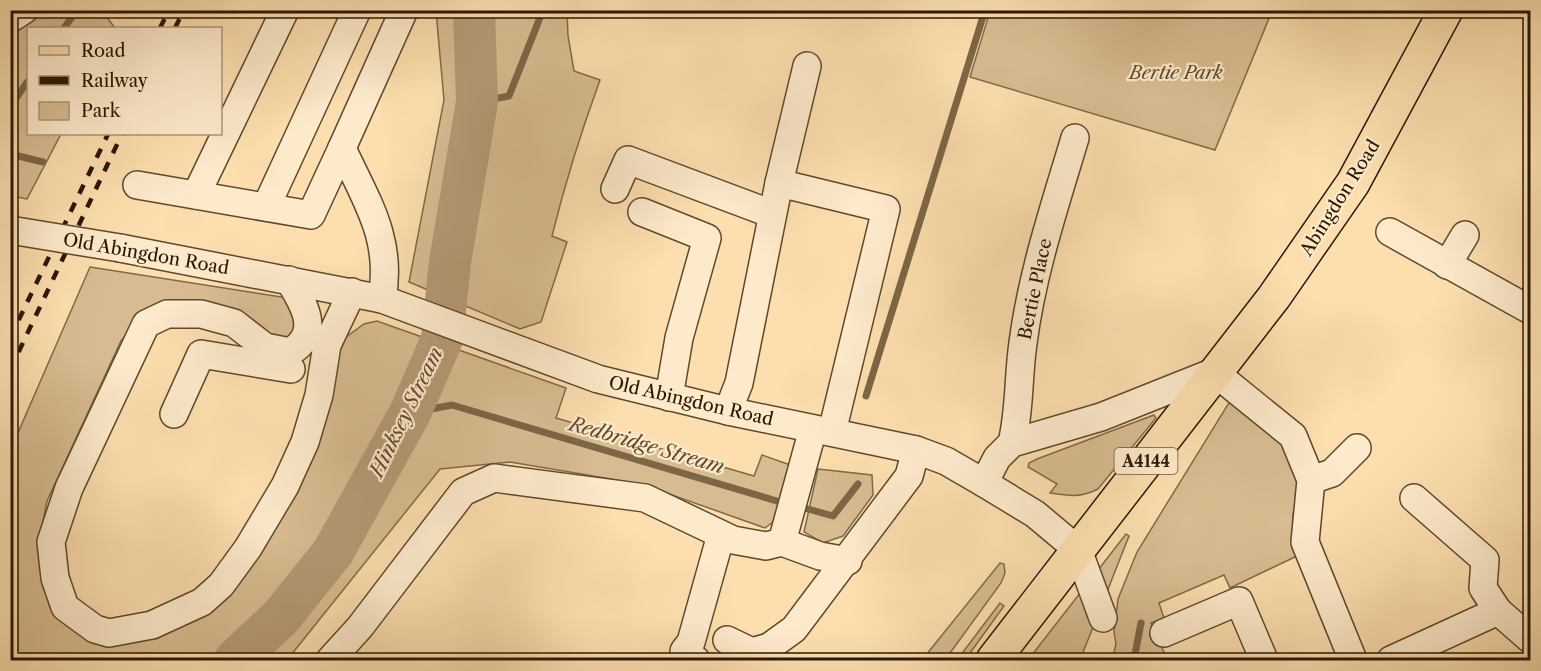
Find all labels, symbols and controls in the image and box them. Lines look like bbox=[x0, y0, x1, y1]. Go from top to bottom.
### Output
legend bbox=[27, 27, 222, 135]
text: Road bbox=[81, 40, 126, 62]
park label: Bertie Park bbox=[1127, 62, 1223, 84]
text: Railway bbox=[81, 70, 149, 92]
text: Park bbox=[81, 100, 122, 122]
street label: Abingdon Road bbox=[1295, 136, 1385, 261]
street label: Old Abingdon Road bbox=[61, 229, 231, 279]
street label: Bertie Place bbox=[1014, 236, 1056, 342]
water label: Hinksey Stream bbox=[363, 343, 448, 483]
street label: Old Abingdon Road bbox=[607, 371, 775, 431]
water label: Redbridge Stream bbox=[565, 411, 727, 479]
road number: A4144 bbox=[1114, 448, 1178, 474]

